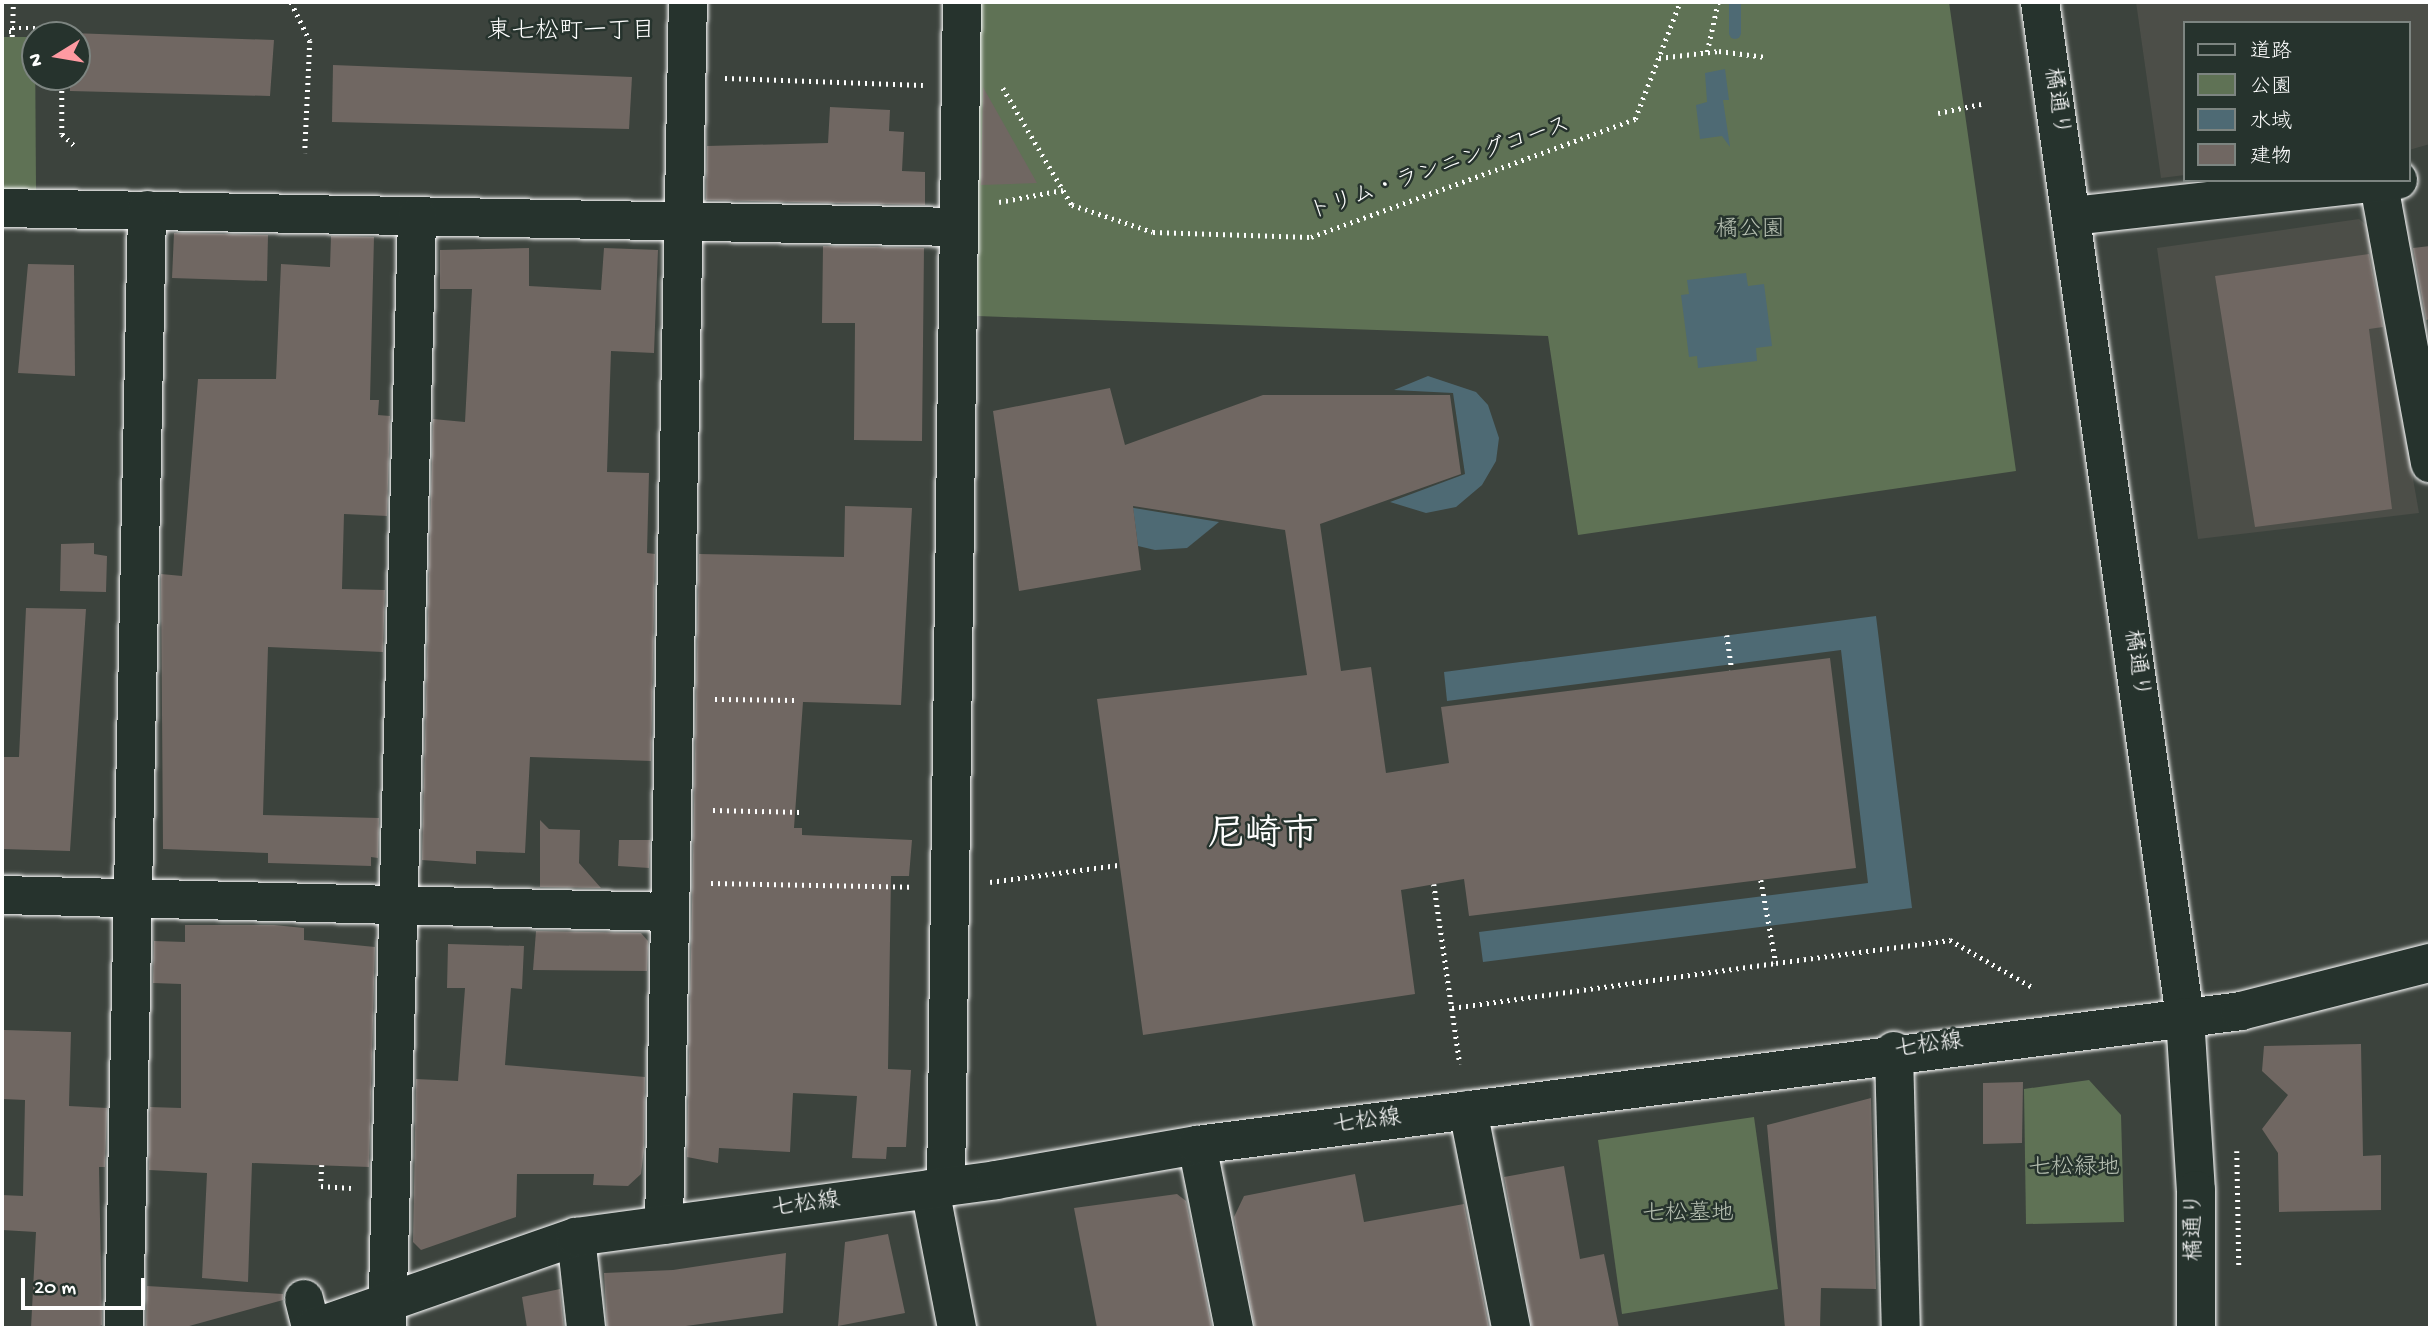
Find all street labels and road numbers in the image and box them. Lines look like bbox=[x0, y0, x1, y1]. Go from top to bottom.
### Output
street label: 橘通り bbox=[2037, 66, 2073, 138]
street label: トリム・ランニングコース bbox=[1305, 112, 1575, 228]
street label: 橘通り bbox=[2117, 628, 2153, 700]
street label: 七松線 bbox=[1893, 1029, 1965, 1065]
street label: 七松線 bbox=[1331, 1105, 1403, 1141]
street label: 七松線 bbox=[770, 1188, 842, 1224]
street label: 橘通り bbox=[2182, 1193, 2210, 1261]

